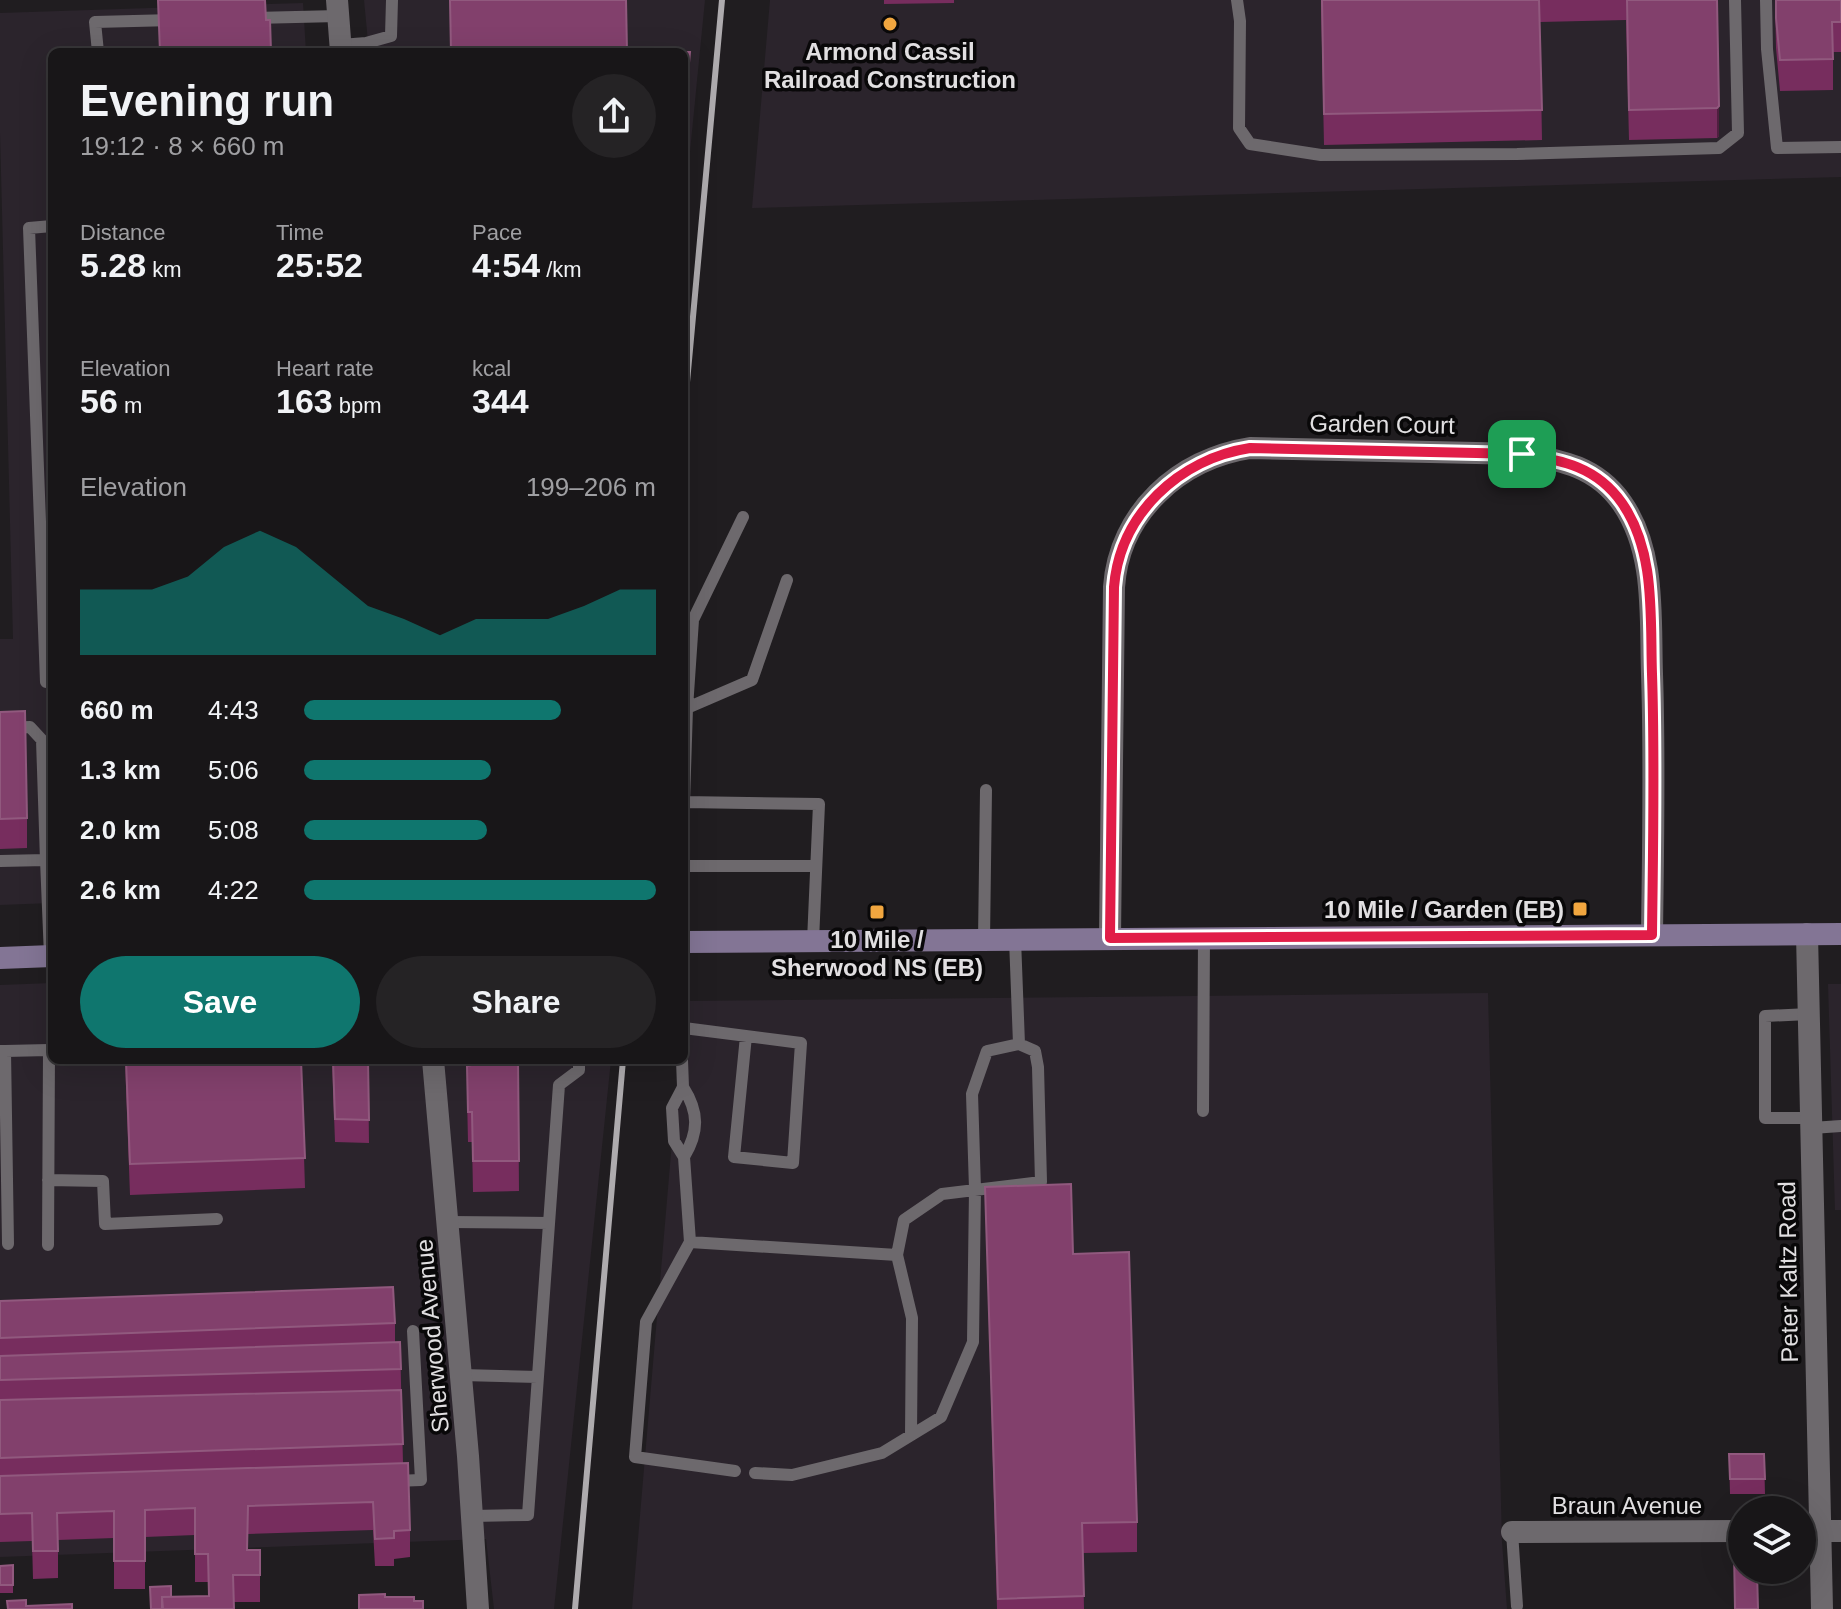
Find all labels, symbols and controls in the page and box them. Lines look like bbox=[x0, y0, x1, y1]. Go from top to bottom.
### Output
marker: Armond Cassil Railroad Construction bbox=[881, 15, 899, 33]
place label: Armond Cassil Railroad Construction bbox=[764, 38, 1016, 93]
button: share bbox=[572, 74, 656, 158]
text: Evening run bbox=[80, 76, 334, 125]
text: 19:12 · 8 × 660 m bbox=[80, 131, 285, 161]
text: Distance bbox=[80, 220, 166, 245]
text: Time bbox=[276, 220, 324, 245]
text: Pace bbox=[472, 220, 522, 245]
text: 5.28 bbox=[80, 246, 146, 284]
text: 25:52 bbox=[276, 246, 363, 284]
text: 4:54 bbox=[472, 246, 540, 284]
text: km bbox=[146, 257, 182, 282]
text: /km bbox=[540, 257, 582, 282]
text: Elevation bbox=[80, 356, 171, 381]
text: Heart rate bbox=[276, 356, 374, 381]
text: kcal bbox=[472, 356, 511, 381]
text: 56 bbox=[80, 382, 118, 420]
text: 163 bbox=[276, 382, 333, 420]
text: 344 bbox=[472, 382, 529, 420]
text: m bbox=[118, 393, 142, 418]
text: bpm bbox=[333, 393, 382, 418]
street label: Garden Court bbox=[1309, 409, 1455, 439]
pin bbox=[1488, 420, 1556, 488]
icon: arrive bbox=[1500, 432, 1544, 476]
text: Elevation bbox=[80, 472, 187, 502]
text: 199–206 m bbox=[526, 472, 656, 502]
text: 660 m bbox=[80, 695, 154, 725]
text: 4:43 bbox=[208, 695, 259, 725]
text: 1.3 km bbox=[80, 755, 161, 785]
text: 5:06 bbox=[208, 755, 259, 785]
text: 2.0 km bbox=[80, 815, 161, 845]
text: 5:08 bbox=[208, 815, 259, 845]
text: 2.6 km bbox=[80, 875, 161, 905]
text: 4:22 bbox=[208, 875, 259, 905]
place label: 10 Mile / Garden (EB) bbox=[1324, 896, 1564, 923]
marker: 10 Mile / Garden (EB) bbox=[1571, 900, 1589, 918]
marker: 10 Mile / Sherwood NS (EB) bbox=[868, 903, 886, 921]
place label: 10 Mile / Sherwood NS (EB) bbox=[771, 926, 983, 981]
button: Save bbox=[80, 956, 360, 1048]
button: Share bbox=[376, 956, 656, 1048]
street label: Peter Kaltz Road bbox=[1773, 1181, 1803, 1363]
street label: Sherwood Avenue bbox=[410, 1238, 454, 1434]
street label: Braun Avenue bbox=[1552, 1492, 1702, 1519]
map controls bbox=[1728, 1496, 1816, 1584]
button: layers bbox=[1728, 1496, 1816, 1584]

